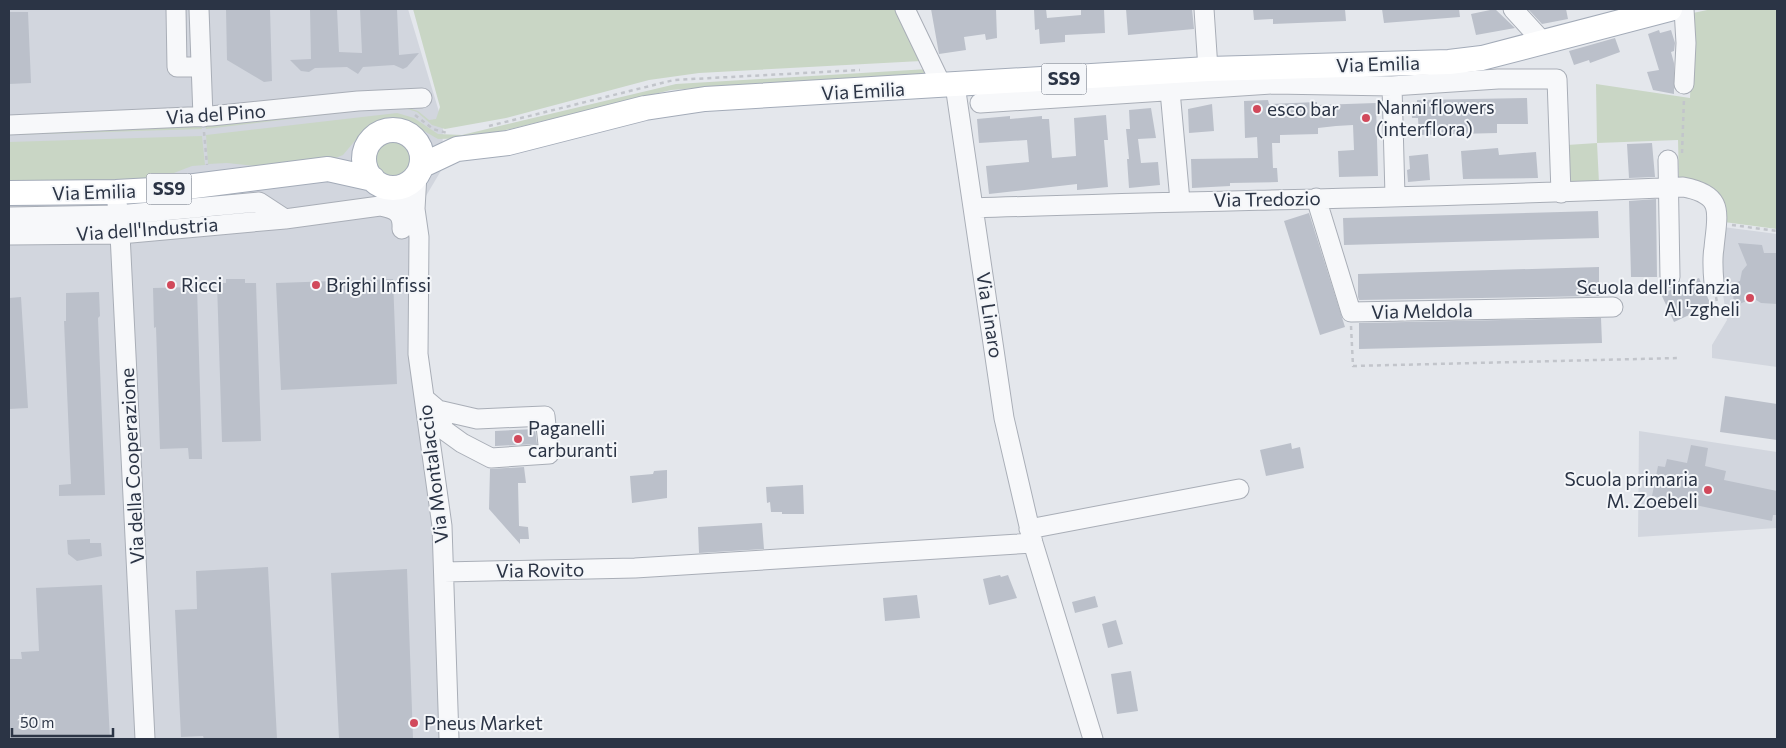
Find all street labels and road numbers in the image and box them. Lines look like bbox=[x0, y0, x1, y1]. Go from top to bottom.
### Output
street label: Via Emilia bbox=[1336, 51, 1420, 76]
road number: SS9 bbox=[1042, 64, 1086, 95]
street label: Via Emilia bbox=[820, 77, 905, 104]
street label: Via del Pino bbox=[165, 99, 267, 128]
road number: SS9 bbox=[146, 173, 192, 204]
street label: Via Emilia bbox=[52, 179, 136, 204]
street label: Via Tredozio bbox=[1213, 186, 1321, 211]
street label: Via dell'Industria bbox=[75, 212, 219, 245]
street label: Via Linaro bbox=[972, 270, 1009, 360]
street label: Via Meldola bbox=[1371, 298, 1473, 323]
street label: Via della Cooperazione bbox=[115, 367, 148, 565]
street label: Via Montalaccio bbox=[413, 403, 452, 545]
street label: Via Rovito bbox=[496, 557, 584, 582]

